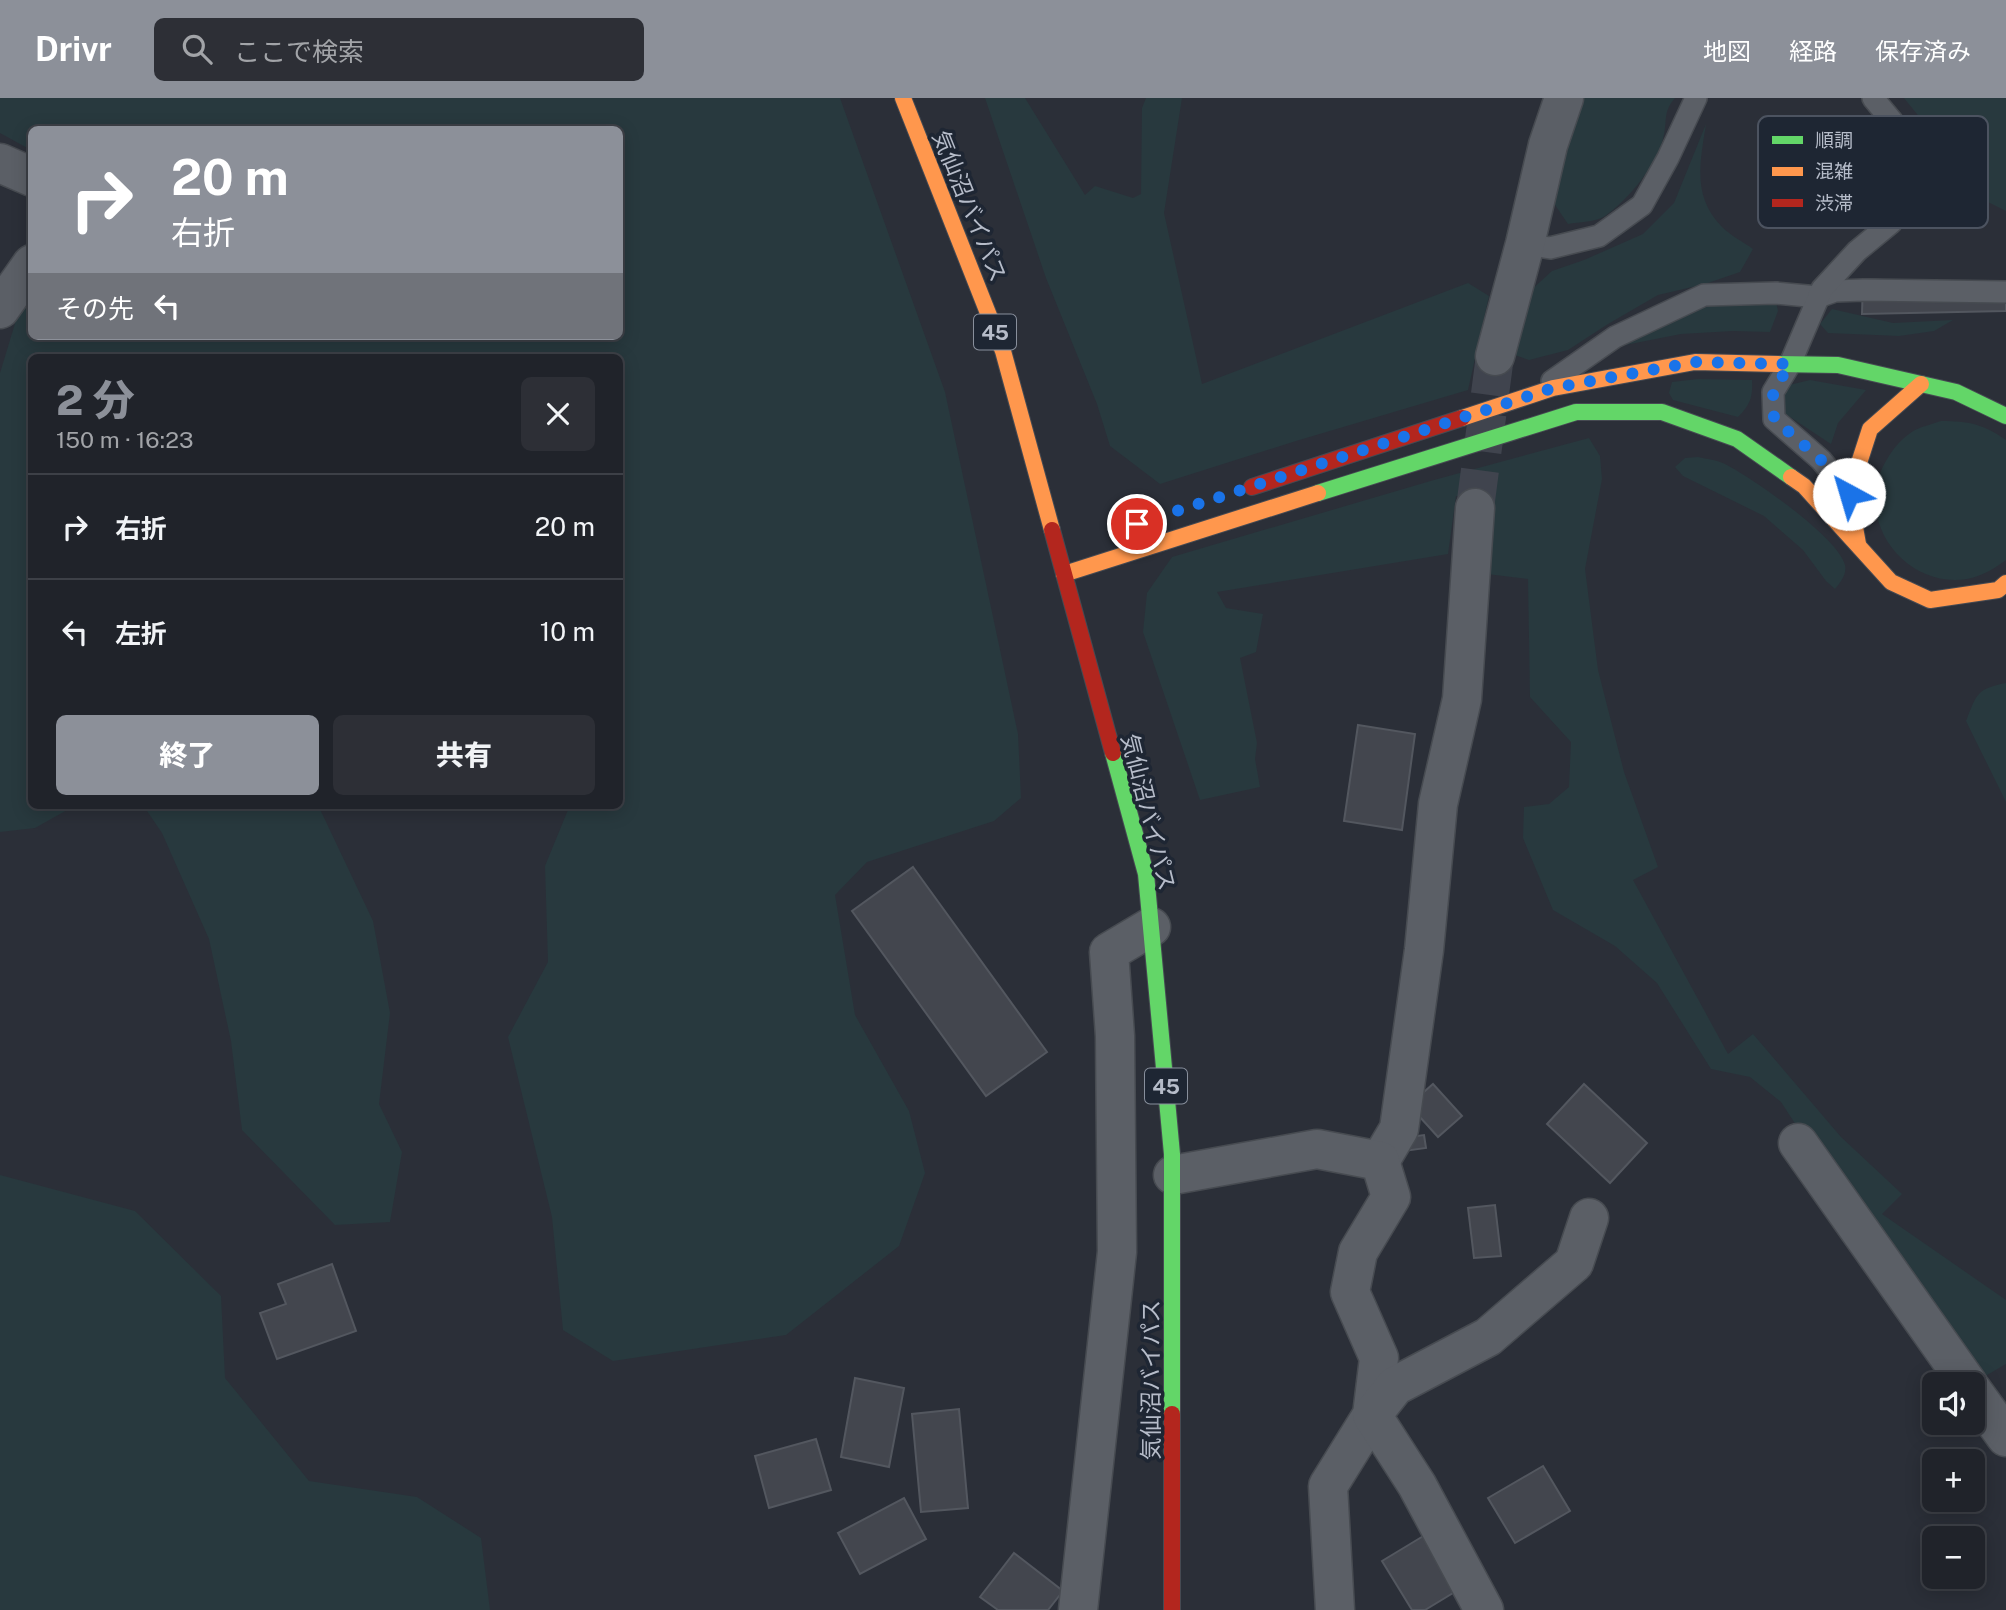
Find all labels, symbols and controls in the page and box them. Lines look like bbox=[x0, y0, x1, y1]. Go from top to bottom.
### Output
search box bbox=[154, 18, 644, 81]
text: Drivr bbox=[35, 30, 112, 68]
icon: search bbox=[178, 30, 216, 68]
text: ここで検索 bbox=[234, 36, 364, 67]
text: 地図 bbox=[1703, 37, 1751, 65]
text: 経路 bbox=[1789, 37, 1837, 65]
text: 保存済み bbox=[1875, 37, 1971, 65]
legend bbox=[1758, 116, 1988, 228]
street label: 気仙沼バイパス bbox=[927, 127, 1013, 285]
text: 順調 bbox=[1815, 129, 1853, 151]
text: 20 m bbox=[171, 148, 289, 206]
icon: right bbox=[56, 154, 147, 245]
text: 混雑 bbox=[1815, 160, 1853, 182]
text: 渋滞 bbox=[1815, 192, 1853, 214]
text: 右折 bbox=[171, 214, 235, 251]
icon: left bbox=[148, 287, 186, 325]
text: その先 bbox=[56, 293, 134, 324]
road number: 45 bbox=[974, 314, 1016, 350]
text: 2 分 bbox=[56, 375, 135, 424]
button: close bbox=[521, 377, 595, 451]
text: 150 m · 16:23 bbox=[56, 426, 193, 453]
position arrow bbox=[1812, 457, 1886, 531]
pin bbox=[1107, 494, 1167, 554]
icon: arrive bbox=[1118, 505, 1156, 543]
icon: right bbox=[56, 508, 94, 546]
text: 20 m bbox=[535, 511, 595, 542]
text: 右折 bbox=[115, 513, 167, 544]
icon: left bbox=[56, 613, 94, 651]
text: 10 m bbox=[540, 616, 595, 647]
text: 左折 bbox=[115, 618, 167, 649]
button: 終了 bbox=[56, 715, 319, 795]
button: 共有 bbox=[333, 715, 595, 795]
street label: 気仙沼バイパス bbox=[1116, 731, 1182, 893]
road number: 45 bbox=[1145, 1068, 1187, 1104]
street label: 気仙沼バイパス bbox=[1137, 1300, 1164, 1460]
map controls bbox=[1922, 1372, 1985, 1589]
button: sound bbox=[1922, 1372, 1985, 1435]
button: + bbox=[1922, 1449, 1985, 1512]
button: − bbox=[1922, 1526, 1985, 1589]

